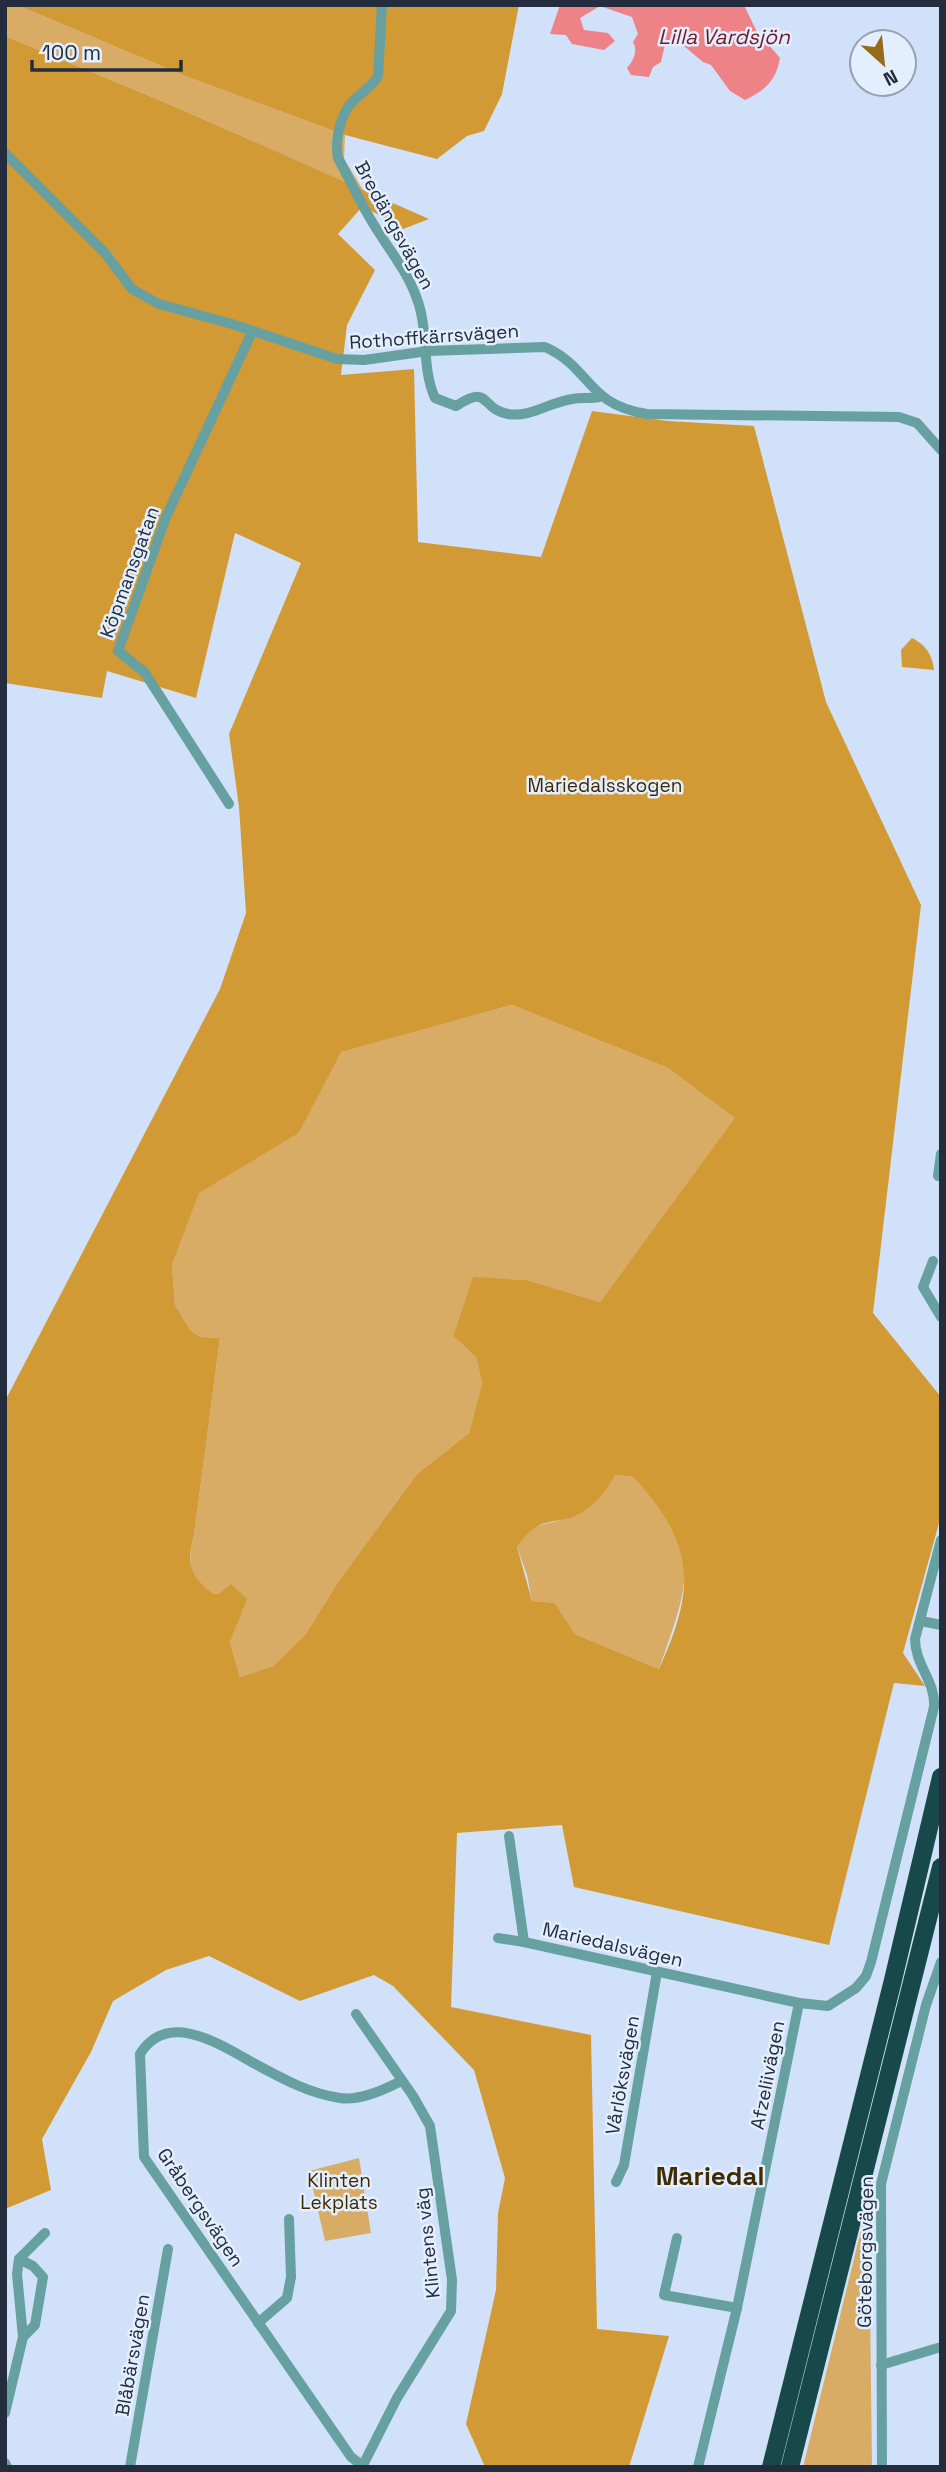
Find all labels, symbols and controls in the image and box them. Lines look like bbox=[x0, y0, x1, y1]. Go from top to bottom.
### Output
water label: Lilla Vardsjön bbox=[658, 23, 791, 50]
scale bar bbox=[32, 28, 180, 72]
north arrow bbox=[848, 28, 918, 98]
text: 100 m bbox=[42, 39, 101, 66]
text: N bbox=[879, 64, 902, 92]
street label: Bredängsvägen bbox=[349, 157, 440, 294]
street label: Rothoffkärrsvägen bbox=[348, 318, 520, 355]
street label: Köpmansgatan bbox=[94, 503, 165, 641]
park label: Mariedalsskogen bbox=[528, 773, 682, 798]
street label: Mariedalsvägen bbox=[540, 1916, 686, 1973]
street label: Vårlöksvägen bbox=[600, 2013, 645, 2137]
street label: Afzeliivägen bbox=[745, 2018, 790, 2132]
street label: Gråbergsvägen bbox=[152, 2143, 250, 2272]
district label: Mariedal bbox=[656, 2159, 764, 2193]
park label: Klinten Lekplats bbox=[300, 2168, 378, 2215]
street label: Göteborgsvägen bbox=[852, 2176, 879, 2328]
street label: Klintens väg bbox=[409, 2186, 446, 2300]
street label: Blåbärsvägen bbox=[109, 2292, 156, 2418]

